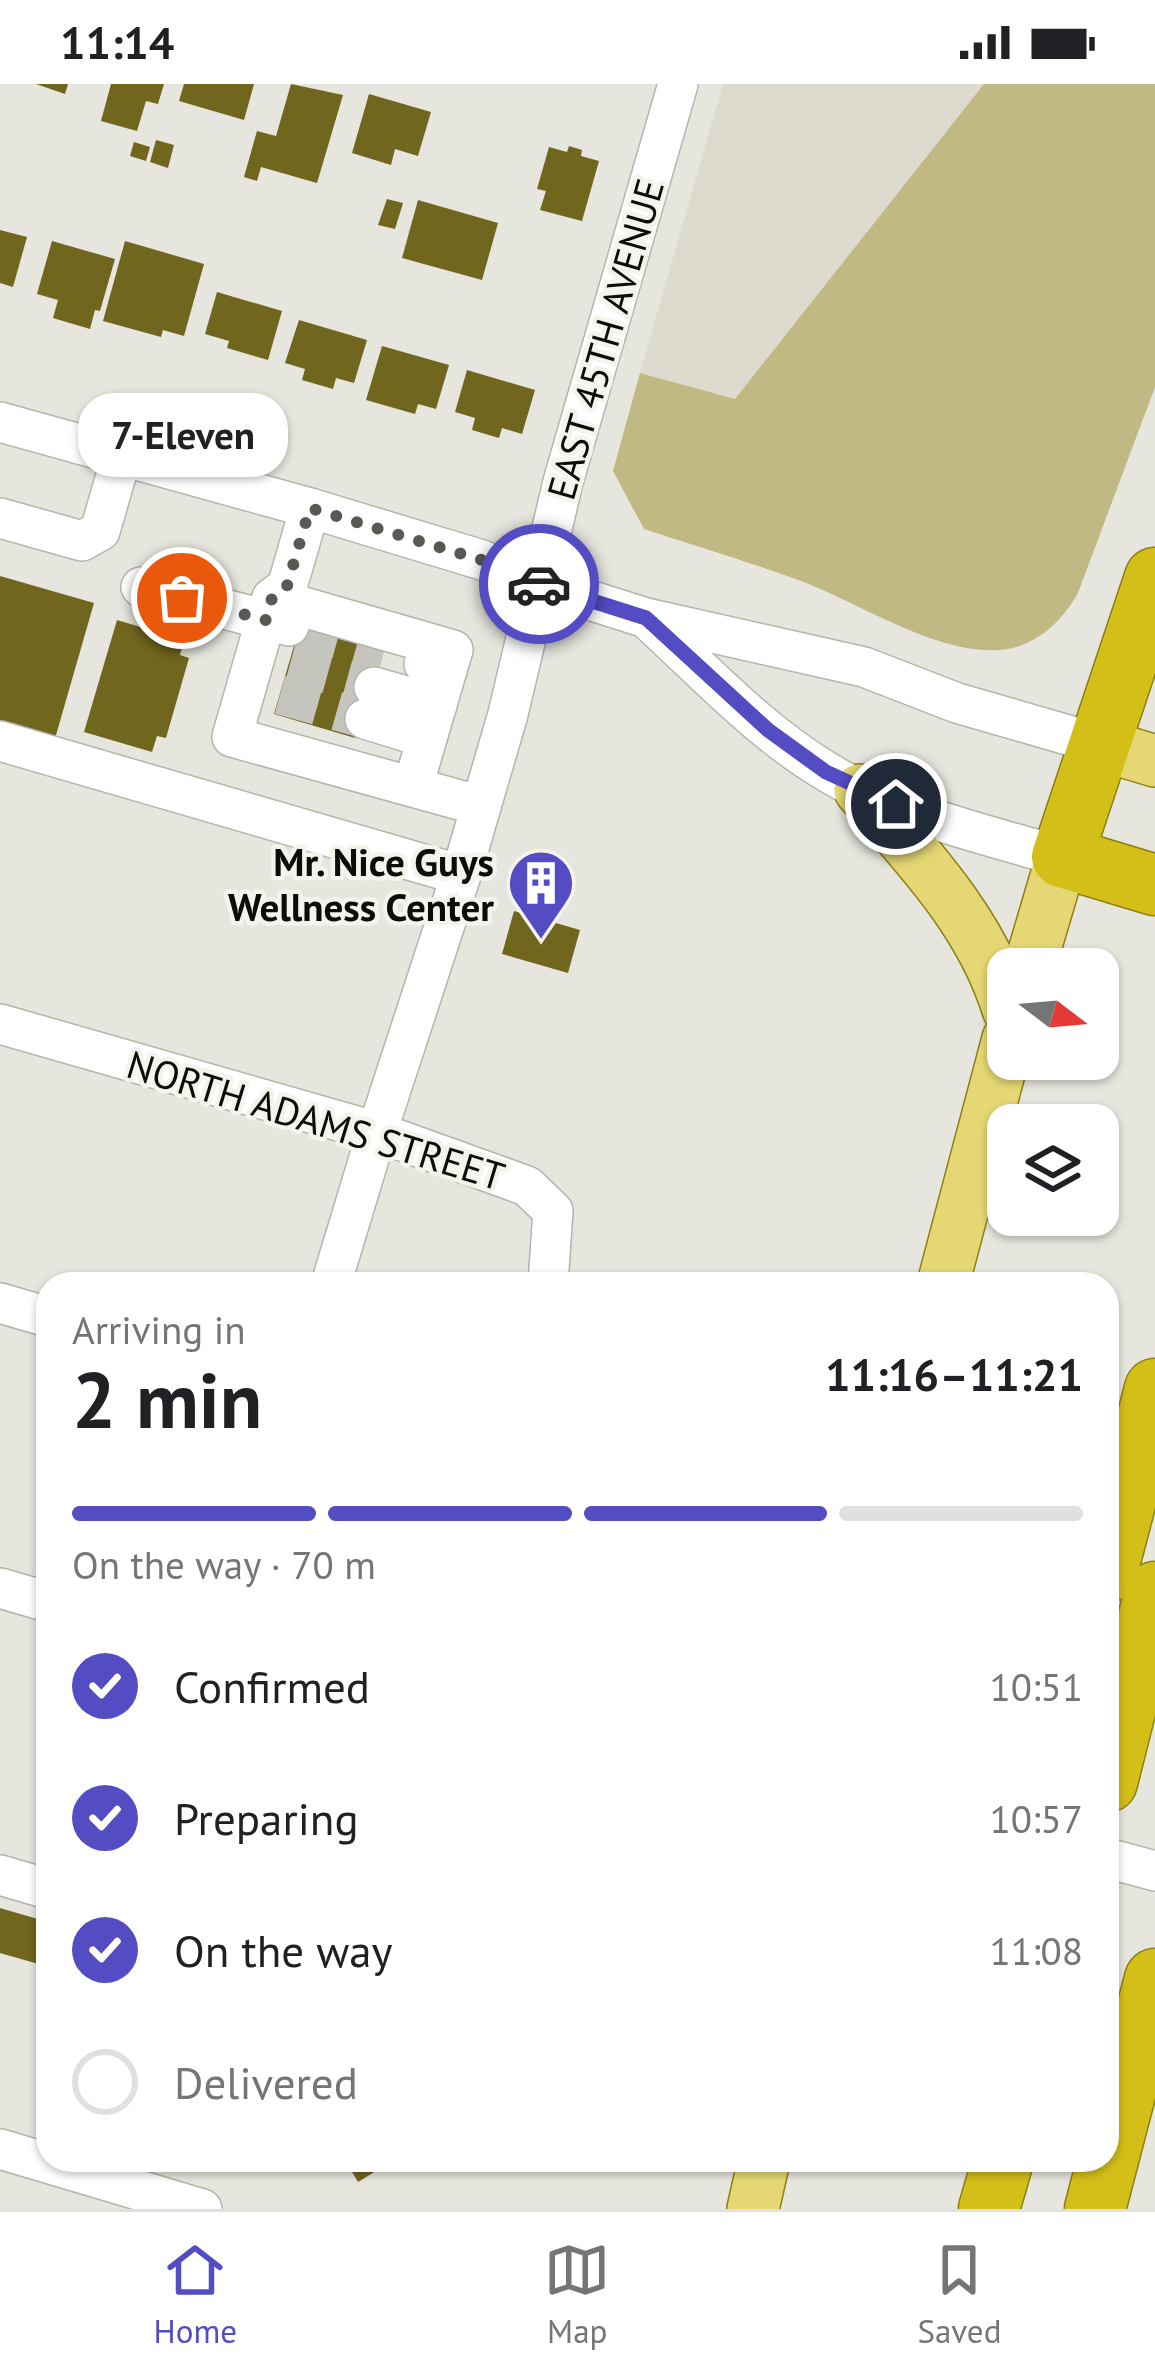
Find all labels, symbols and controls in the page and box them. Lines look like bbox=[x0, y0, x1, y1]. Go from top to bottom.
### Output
text: 11:14 bbox=[60, 13, 174, 71]
street label: EAST 45TH AVENUE bbox=[535, 173, 675, 505]
callout: 7-Eleven bbox=[77, 394, 287, 478]
text: 7-Eleven bbox=[111, 409, 255, 460]
courier bbox=[479, 524, 599, 644]
pin bbox=[131, 547, 233, 649]
icon: car bbox=[506, 551, 572, 617]
icon: bag bbox=[149, 565, 215, 631]
pin bbox=[845, 753, 947, 855]
icon: home bbox=[863, 771, 929, 837]
place label: Mr. Nice Guys Wellness Center bbox=[228, 836, 494, 932]
building icon: Mr. Nice Guys Wellness Center bbox=[506, 848, 576, 942]
north arrow bbox=[987, 948, 1119, 1080]
map controls bbox=[987, 948, 1119, 1236]
street label: NORTH ADAMS STREET bbox=[121, 1038, 511, 1202]
button: layers bbox=[987, 1104, 1119, 1236]
text: Arriving in bbox=[72, 1304, 246, 1355]
text: 11:16–11:21 bbox=[825, 1345, 1083, 1403]
text: 2 min bbox=[72, 1349, 262, 1450]
text: On the way · 70 m bbox=[72, 1539, 376, 1590]
icon: check bbox=[72, 1653, 138, 1719]
text: Confirmed bbox=[174, 1657, 370, 1715]
text: 10:51 bbox=[989, 1661, 1083, 1712]
icon: check bbox=[72, 1785, 138, 1851]
text: Preparing bbox=[174, 1789, 359, 1847]
text: 10:57 bbox=[989, 1793, 1083, 1844]
icon: check bbox=[72, 1917, 138, 1983]
text: On the way bbox=[174, 1921, 393, 1979]
text: 11:08 bbox=[989, 1925, 1083, 1976]
text: Delivered bbox=[174, 2053, 358, 2111]
tab: Home bbox=[154, 2237, 237, 2352]
tab: Map bbox=[544, 2237, 610, 2352]
tab: Saved bbox=[917, 2237, 1001, 2352]

